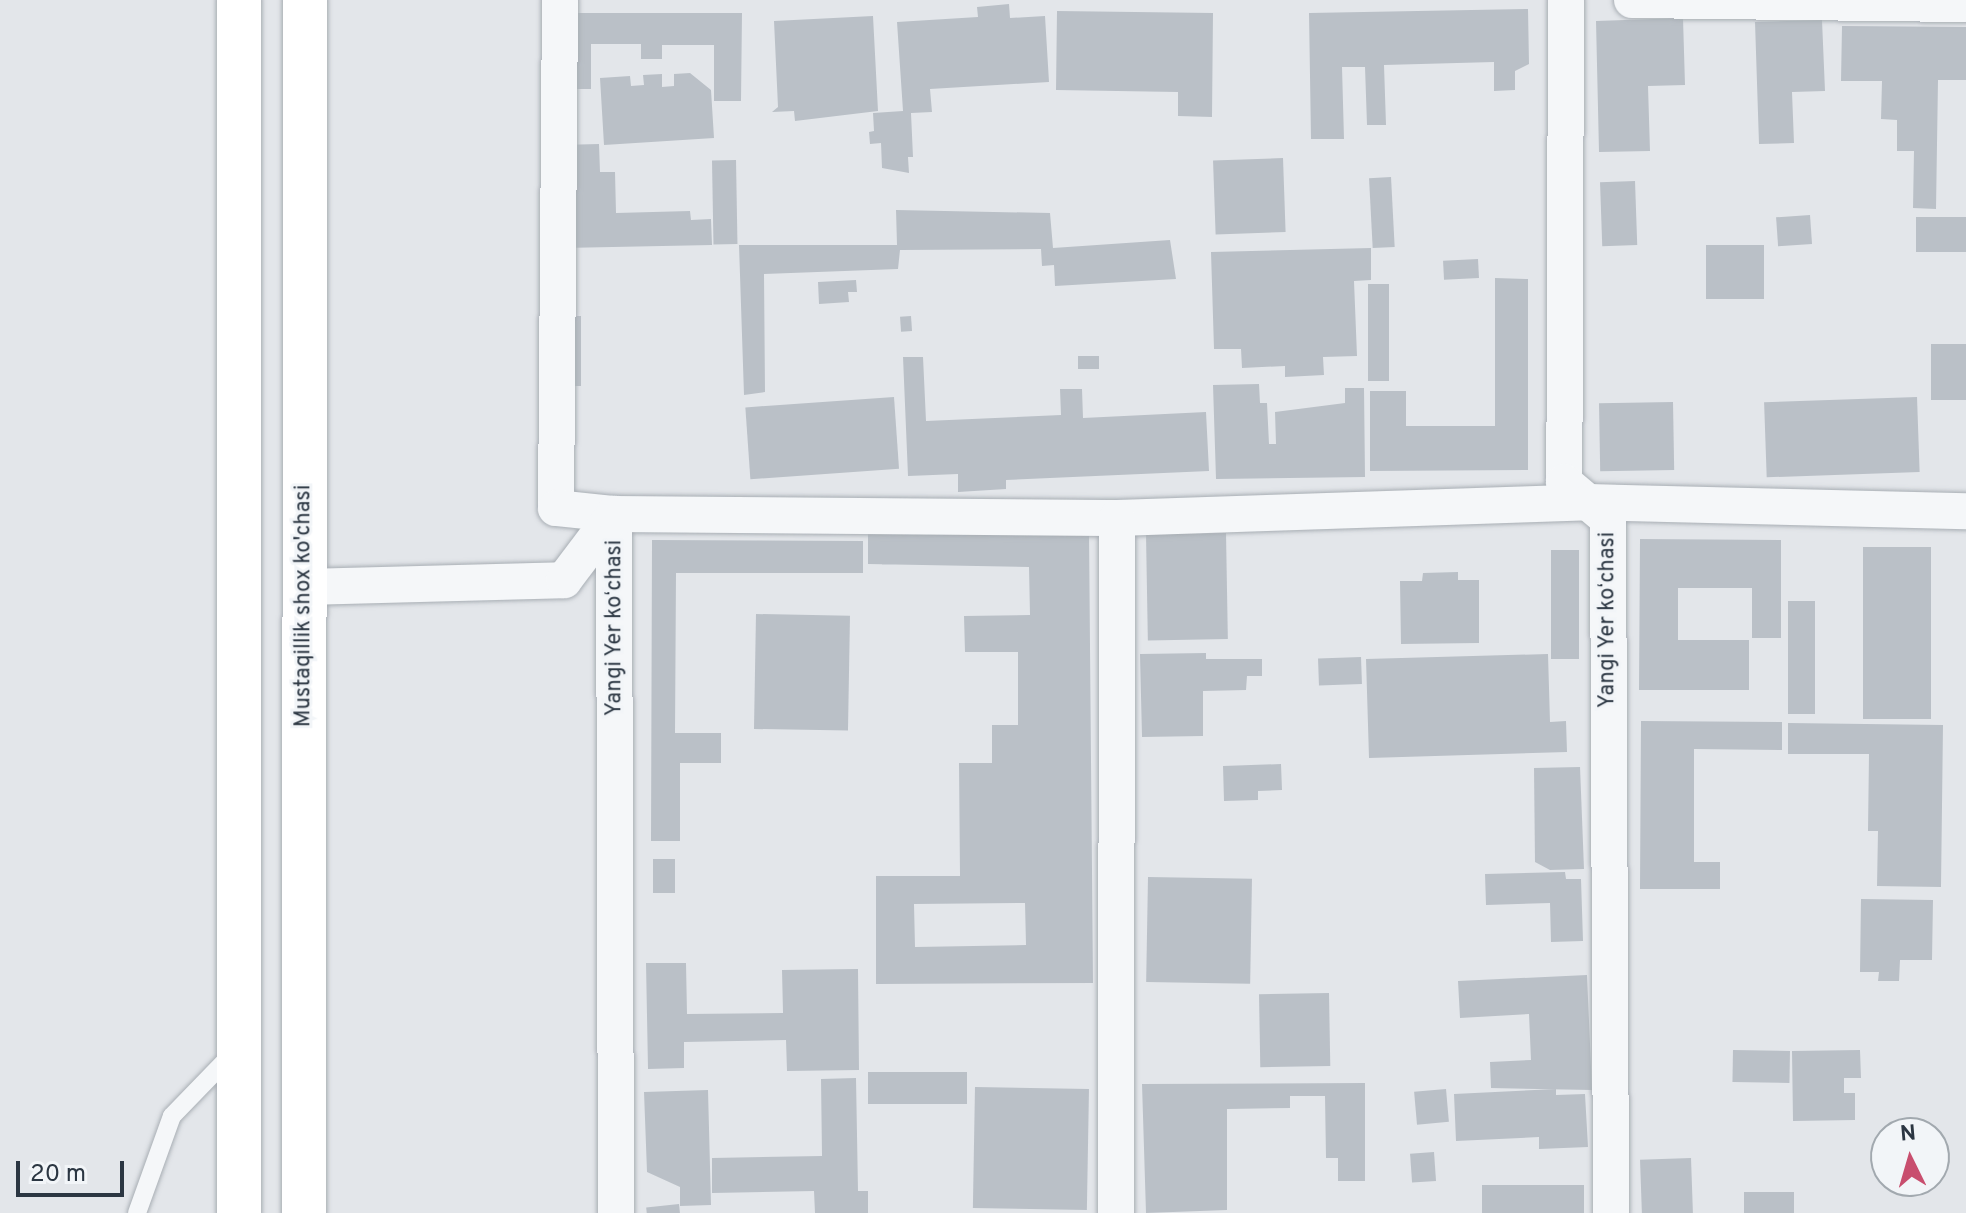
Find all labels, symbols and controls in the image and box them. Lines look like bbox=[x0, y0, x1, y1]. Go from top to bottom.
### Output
street label: Mustaqillik shox ko'chasi bbox=[291, 485, 317, 727]
street label: Yangi Yer koʻchasi bbox=[1595, 531, 1621, 709]
street label: Yangi Yer koʻchasi bbox=[602, 539, 628, 717]
north arrow bbox=[1870, 1117, 1950, 1197]
text: N bbox=[1899, 1120, 1917, 1149]
scale bar bbox=[20, 1145, 128, 1195]
text: 20 m bbox=[30, 1160, 86, 1190]

